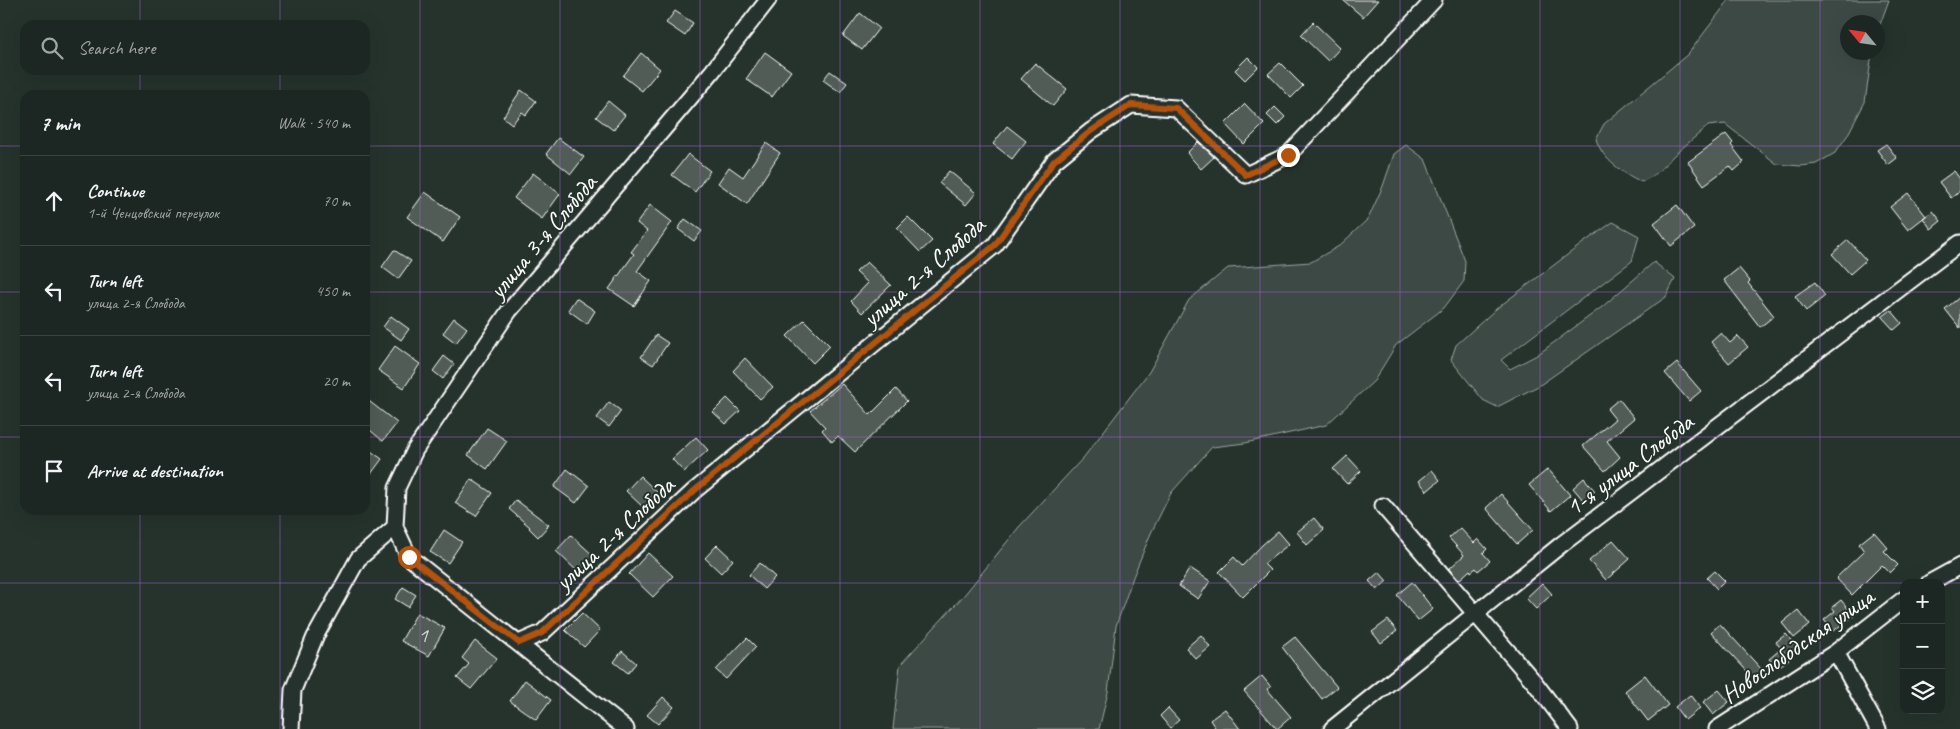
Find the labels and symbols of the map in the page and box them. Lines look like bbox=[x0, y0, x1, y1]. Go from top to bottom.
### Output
north arrow bbox=[1840, 15, 1885, 60]
route end bbox=[1277, 144, 1300, 167]
street label: улица 3-я Слобода bbox=[480, 166, 605, 307]
street label: улица 2-я Слобода bbox=[854, 208, 993, 335]
street label: 1-я улица Слобода bbox=[1559, 405, 1701, 523]
street label: улица 2-я Слобода bbox=[546, 469, 683, 599]
route start bbox=[398, 546, 421, 569]
street label: Новослободская улица bbox=[1715, 580, 1883, 710]
house number: 1 bbox=[418, 621, 429, 649]

